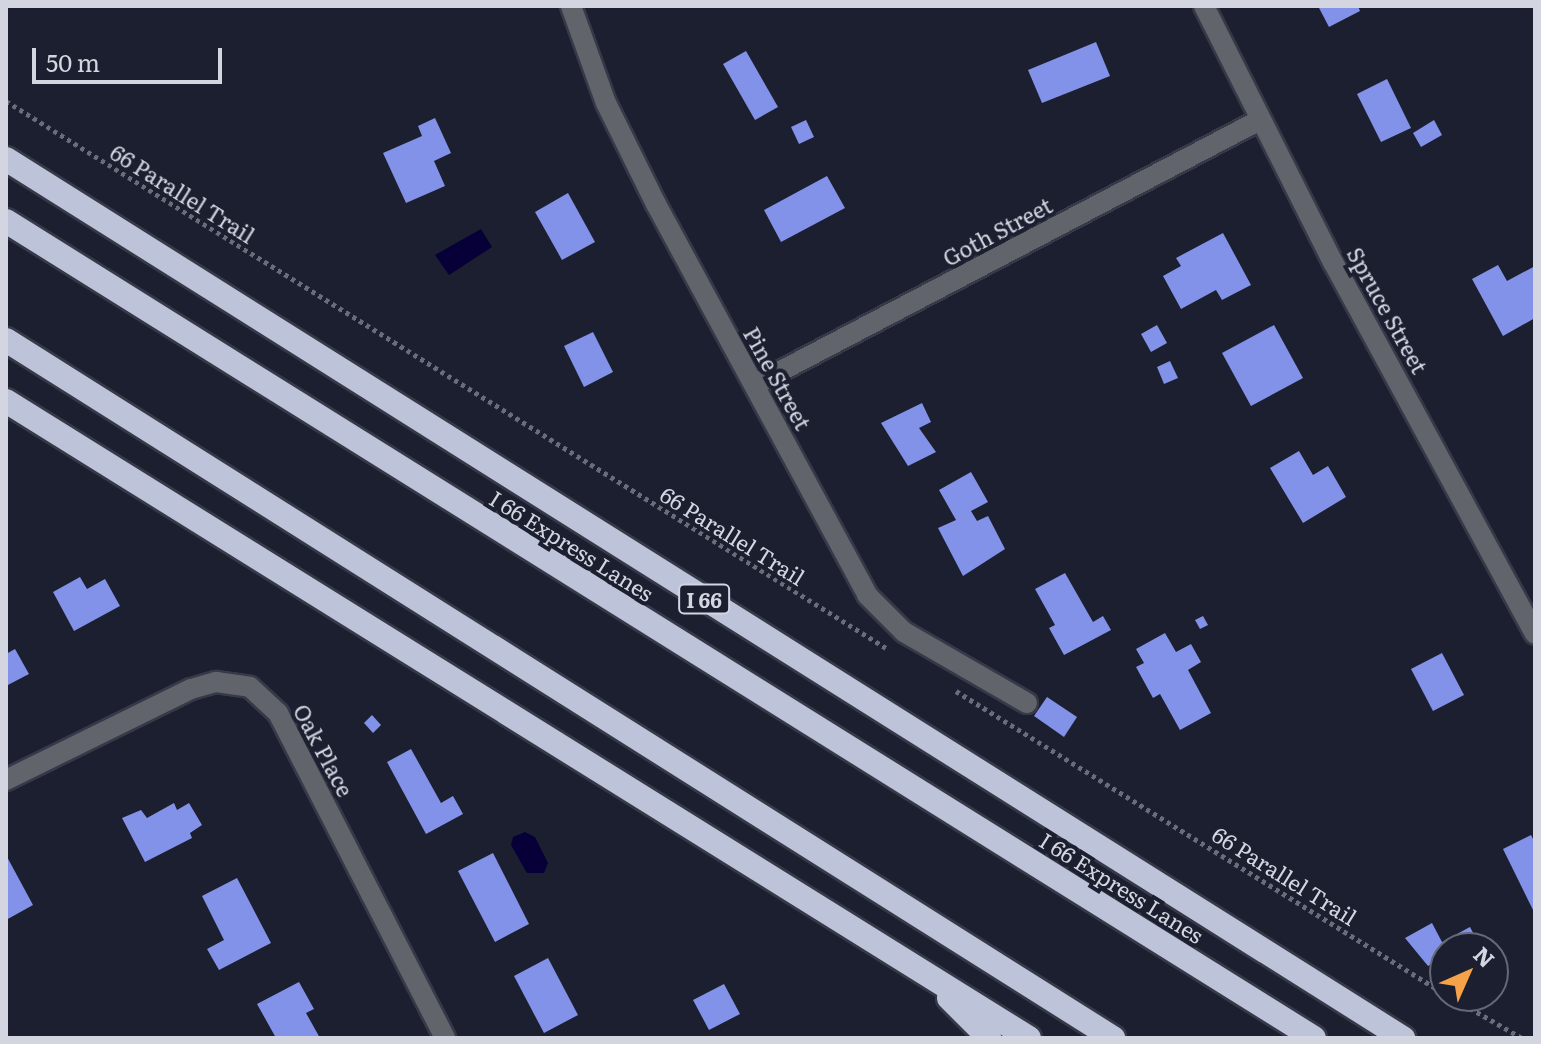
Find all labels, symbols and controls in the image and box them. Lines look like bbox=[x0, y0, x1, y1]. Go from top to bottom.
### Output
scale bar bbox=[36, 32, 226, 82]
text: 50 m bbox=[46, 44, 100, 79]
street label: 66 Parallel Trail bbox=[106, 138, 260, 248]
street label: Goth Street bbox=[938, 191, 1056, 271]
street label: Spruce Street bbox=[1342, 242, 1434, 378]
street label: Pine Street bbox=[739, 322, 817, 434]
street label: 66 Parallel Trail bbox=[656, 480, 810, 590]
street label: I 66 Express Lanes bbox=[485, 484, 659, 606]
road number: I 66 bbox=[678, 583, 730, 615]
street label: Oak Place bbox=[289, 699, 359, 801]
street label: 66 Parallel Trail bbox=[1208, 820, 1362, 930]
street label: I 66 Express Lanes bbox=[1035, 826, 1209, 948]
north arrow bbox=[1429, 932, 1509, 1012]
text: N bbox=[1467, 938, 1503, 974]

